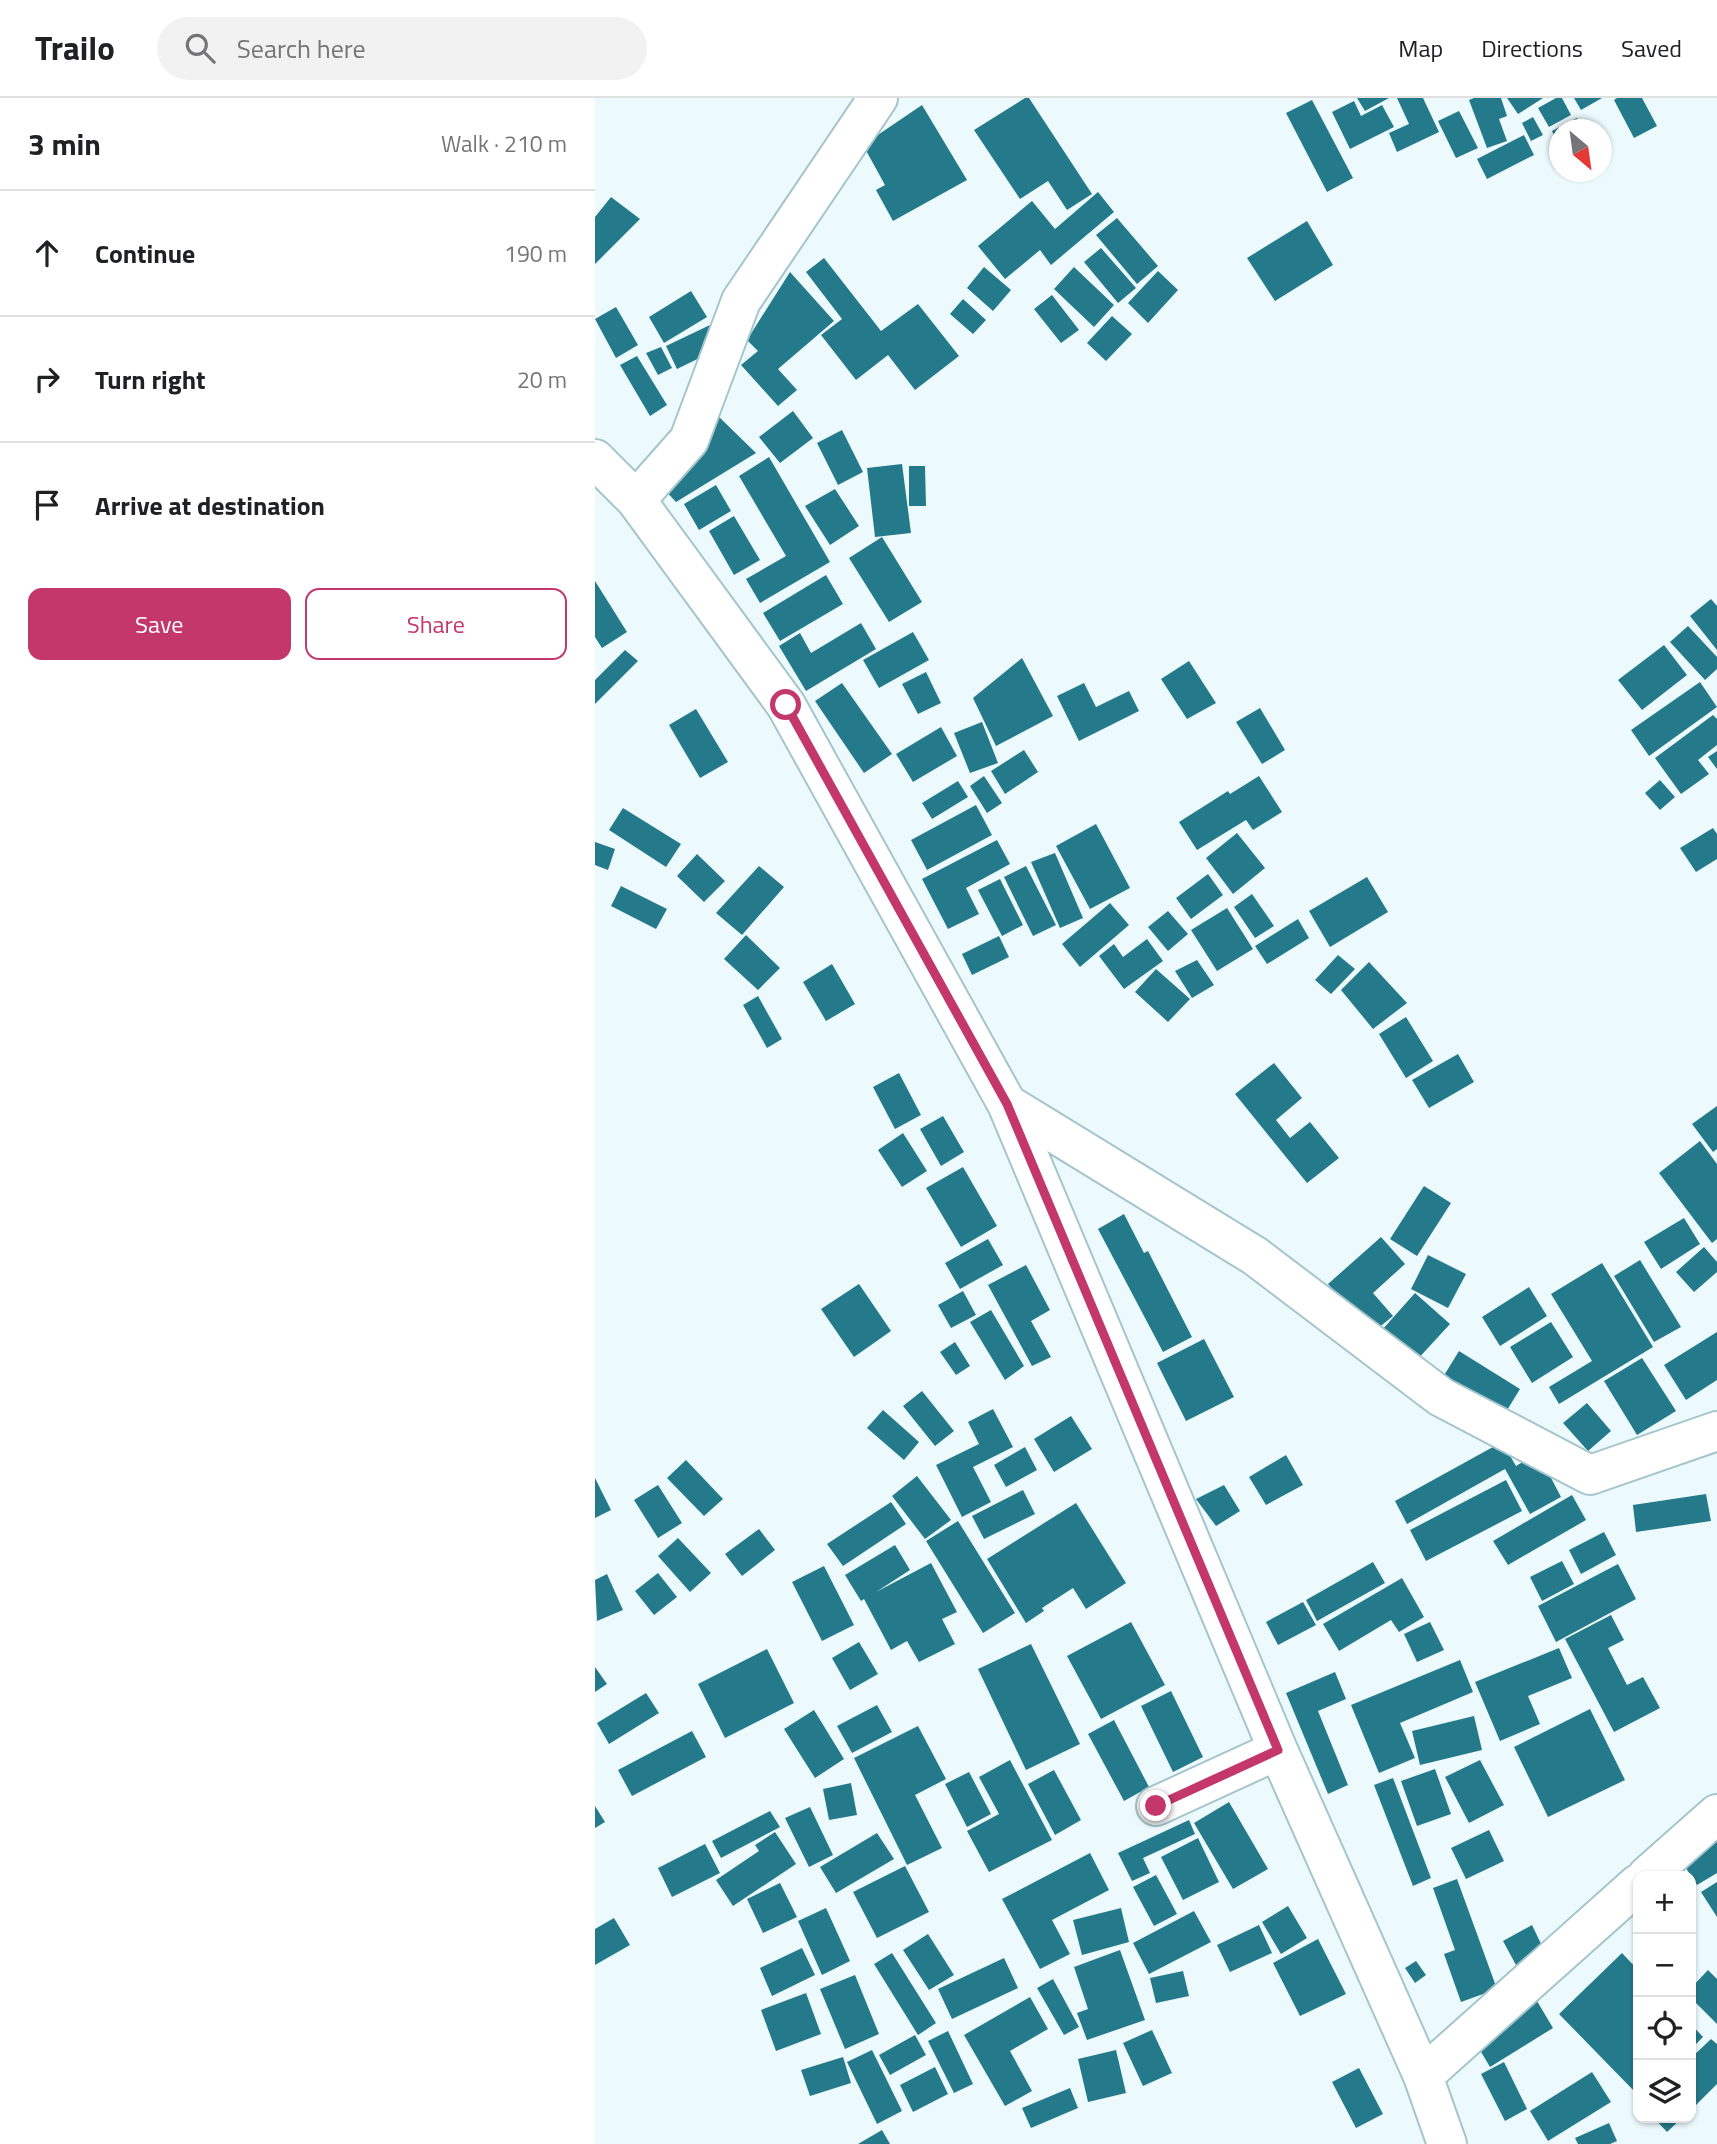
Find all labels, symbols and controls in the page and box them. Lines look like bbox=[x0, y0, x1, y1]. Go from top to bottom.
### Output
search box bbox=[157, 17, 647, 80]
text: Trailo bbox=[35, 23, 115, 73]
icon: search bbox=[181, 29, 219, 67]
text: Search here bbox=[237, 29, 366, 68]
text: Map bbox=[1398, 30, 1443, 66]
text: Directions bbox=[1481, 30, 1583, 66]
text: Saved bbox=[1621, 30, 1682, 66]
north arrow bbox=[1549, 119, 1612, 182]
text: 3 min bbox=[28, 121, 101, 167]
text: Walk · 210 m bbox=[441, 126, 567, 161]
icon: ahead bbox=[28, 234, 66, 272]
text: Continue bbox=[95, 234, 195, 273]
text: 190 m bbox=[504, 236, 567, 271]
icon: right bbox=[28, 360, 66, 398]
text: Turn right bbox=[95, 360, 206, 399]
text: 20 m bbox=[517, 362, 567, 397]
icon: arrive bbox=[28, 486, 66, 524]
text: Arrive at destination bbox=[95, 486, 325, 525]
button: Save bbox=[28, 588, 291, 660]
button: Share bbox=[305, 588, 567, 660]
route start bbox=[770, 689, 801, 720]
route end bbox=[1140, 1790, 1171, 1821]
map controls bbox=[1633, 1871, 1696, 2123]
button: + bbox=[1633, 1871, 1696, 1934]
button: − bbox=[1633, 1934, 1696, 1997]
button: locate bbox=[1633, 1997, 1696, 2060]
button: layers bbox=[1633, 2060, 1696, 2123]

